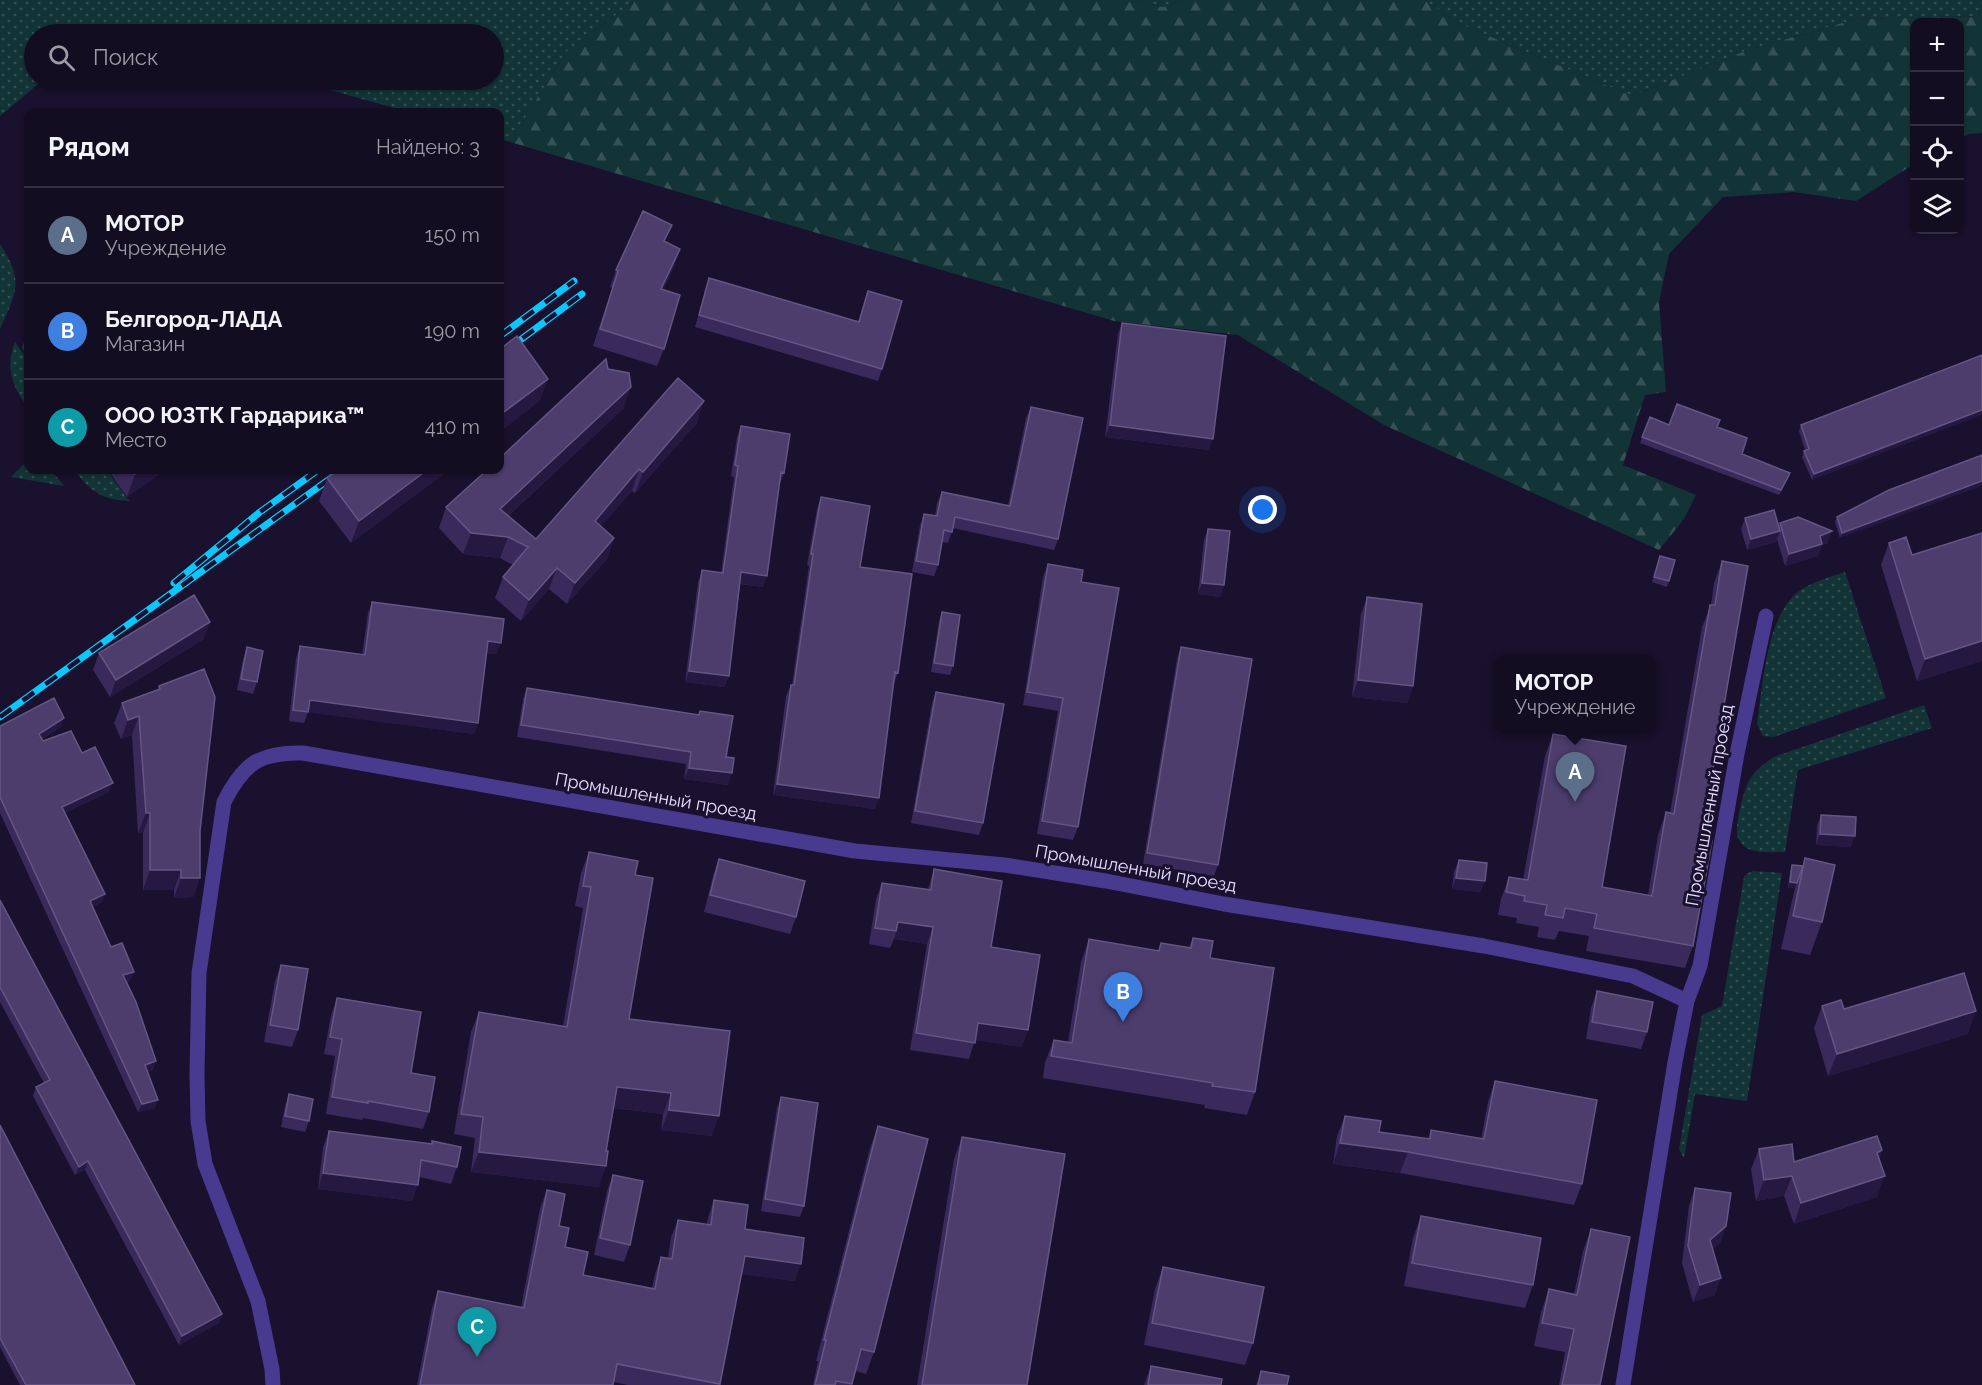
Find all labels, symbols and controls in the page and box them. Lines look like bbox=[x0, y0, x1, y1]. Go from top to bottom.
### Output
map controls bbox=[1910, 18, 1964, 234]
button: + bbox=[1910, 18, 1964, 72]
search box bbox=[24, 24, 504, 90]
icon: search bbox=[45, 41, 78, 74]
text: Поиск bbox=[93, 44, 158, 70]
button: − bbox=[1910, 72, 1964, 126]
button: locate bbox=[1910, 126, 1964, 180]
text: Рядом bbox=[48, 132, 130, 162]
text: Найдено: 3 bbox=[376, 135, 480, 159]
button: layers bbox=[1910, 180, 1964, 234]
text: МОТОР bbox=[105, 210, 184, 236]
text: A bbox=[61, 223, 74, 247]
text: 150 m bbox=[425, 223, 480, 247]
text: Учреждение bbox=[105, 236, 226, 260]
text: Белгород-ЛАДА bbox=[105, 306, 282, 332]
text: B bbox=[61, 319, 74, 343]
text: 190 m bbox=[424, 319, 480, 343]
text: Магазин bbox=[105, 332, 185, 356]
text: ООО ЮЗТК Гардарика™ bbox=[105, 402, 364, 428]
text: C bbox=[61, 415, 74, 439]
text: 410 m bbox=[425, 415, 480, 439]
text: Место bbox=[105, 428, 167, 452]
your location bbox=[1248, 495, 1277, 524]
popup bbox=[1494, 655, 1656, 733]
text: МОТОР bbox=[1514, 669, 1593, 695]
text: Учреждение bbox=[1514, 695, 1636, 719]
street label: Промышленный проезд bbox=[1681, 703, 1737, 907]
pin: A bbox=[1556, 752, 1594, 802]
street label: Промышленный проезд bbox=[554, 768, 758, 824]
street label: Промышленный проезд bbox=[1034, 840, 1238, 896]
pin: B bbox=[1104, 972, 1142, 1022]
pin: C bbox=[458, 1308, 496, 1357]

